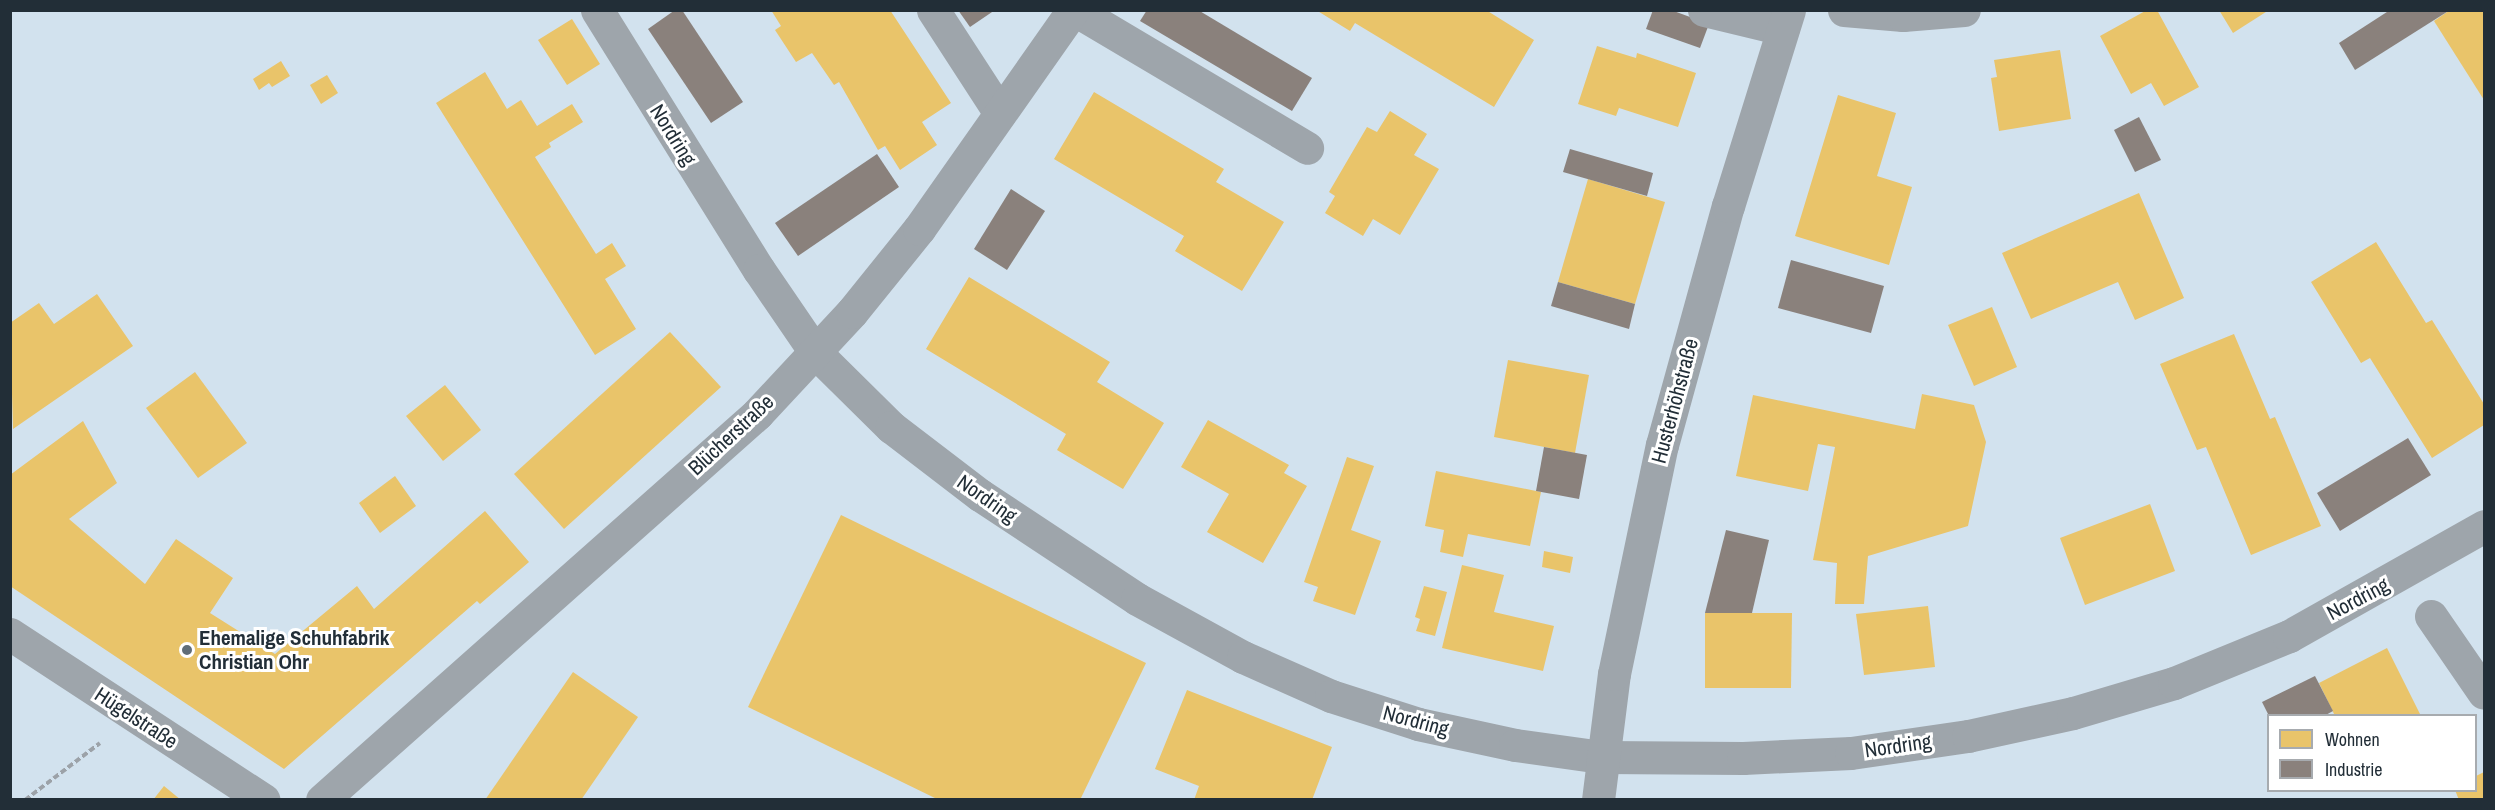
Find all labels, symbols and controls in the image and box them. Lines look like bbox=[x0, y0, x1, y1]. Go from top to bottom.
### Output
street label: Nordring bbox=[645, 100, 701, 170]
street label: Husterhöhstraße bbox=[1646, 336, 1704, 466]
street label: Blücherstraße bbox=[683, 389, 779, 481]
street label: Nordring bbox=[952, 469, 1022, 529]
street label: Nordring bbox=[2323, 572, 2393, 626]
place label: Ehemalige Schuhfabrik Christian Ohr bbox=[199, 625, 389, 675]
marker: Ehemalige Schuhfabrik Christian Ohr bbox=[180, 643, 194, 657]
street label: Hügelstraße bbox=[90, 682, 182, 754]
street label: Nordring bbox=[1380, 700, 1452, 742]
legend bbox=[2267, 714, 2477, 792]
text: Wohnen bbox=[2325, 727, 2380, 752]
street label: Nordring bbox=[1863, 729, 1933, 763]
text: Industrie bbox=[2325, 757, 2382, 782]

